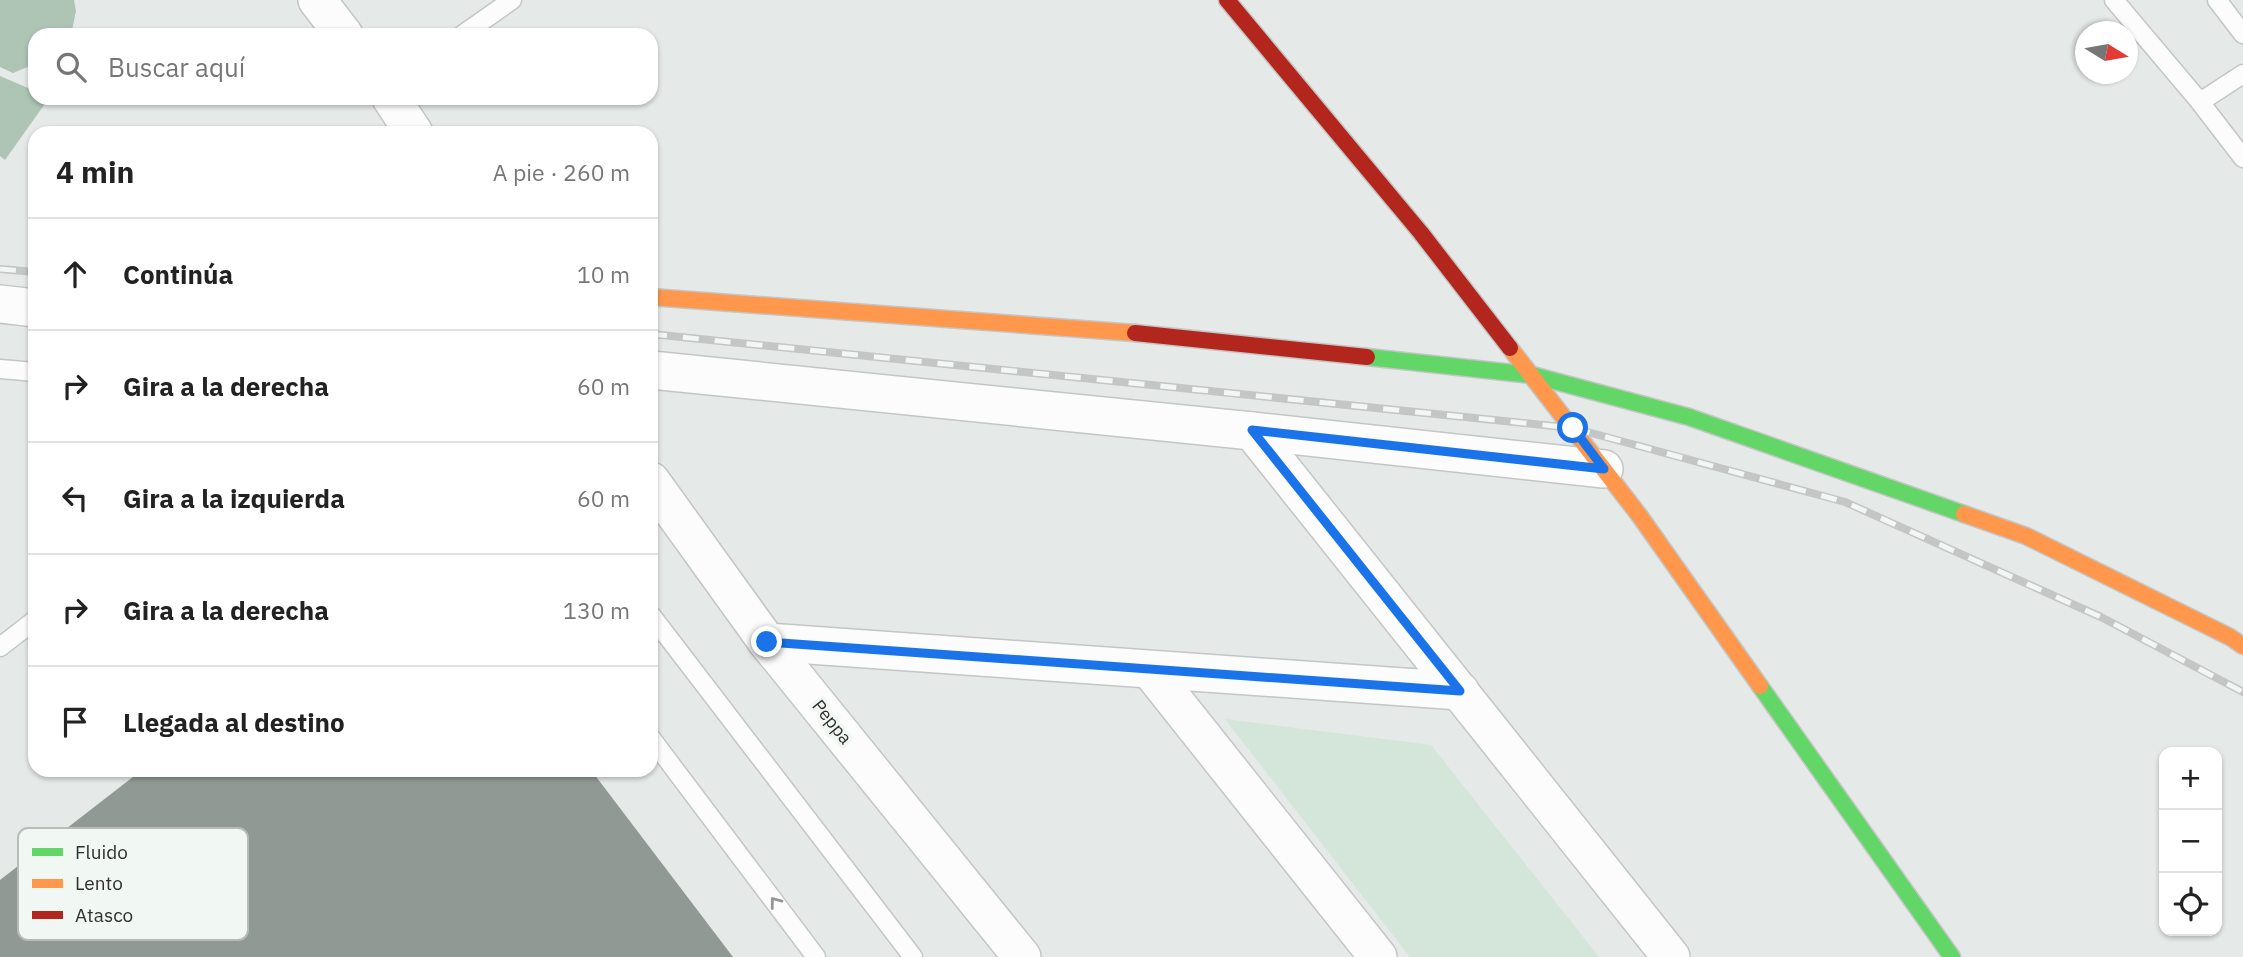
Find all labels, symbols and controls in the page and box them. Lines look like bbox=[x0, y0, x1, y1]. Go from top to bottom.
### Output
north arrow bbox=[2075, 21, 2138, 84]
search box bbox=[28, 28, 658, 105]
icon: search bbox=[52, 48, 90, 86]
text: Buscar aquí bbox=[108, 50, 245, 84]
text: 4 min bbox=[56, 152, 134, 191]
text: A pie · 260 m bbox=[493, 157, 630, 187]
icon: ahead bbox=[56, 255, 94, 293]
text: Continúa bbox=[123, 257, 233, 291]
text: 10 m bbox=[577, 259, 630, 289]
icon: right bbox=[56, 367, 94, 405]
text: Gira a la derecha bbox=[123, 369, 329, 403]
text: 60 m bbox=[577, 371, 630, 401]
route start bbox=[1557, 412, 1588, 443]
icon: left bbox=[56, 479, 94, 517]
text: Gira a la izquierda bbox=[123, 481, 345, 515]
text: 60 m bbox=[577, 483, 630, 513]
icon: right bbox=[56, 591, 94, 629]
text: Gira a la derecha bbox=[123, 593, 329, 627]
text: 130 m bbox=[563, 595, 630, 625]
route end bbox=[751, 626, 782, 657]
street label: Peppa bbox=[807, 695, 858, 749]
icon: arrive bbox=[56, 703, 94, 741]
text: Llegada al destino bbox=[123, 705, 345, 739]
map controls bbox=[2159, 747, 2222, 936]
button: + bbox=[2159, 747, 2222, 810]
button: − bbox=[2159, 810, 2222, 873]
legend bbox=[18, 828, 248, 940]
text: Fluido bbox=[75, 840, 128, 864]
text: Lento bbox=[75, 871, 123, 895]
button: locate bbox=[2159, 873, 2222, 936]
one-way arrow bbox=[770, 898, 783, 910]
text: Atasco bbox=[75, 903, 133, 927]

